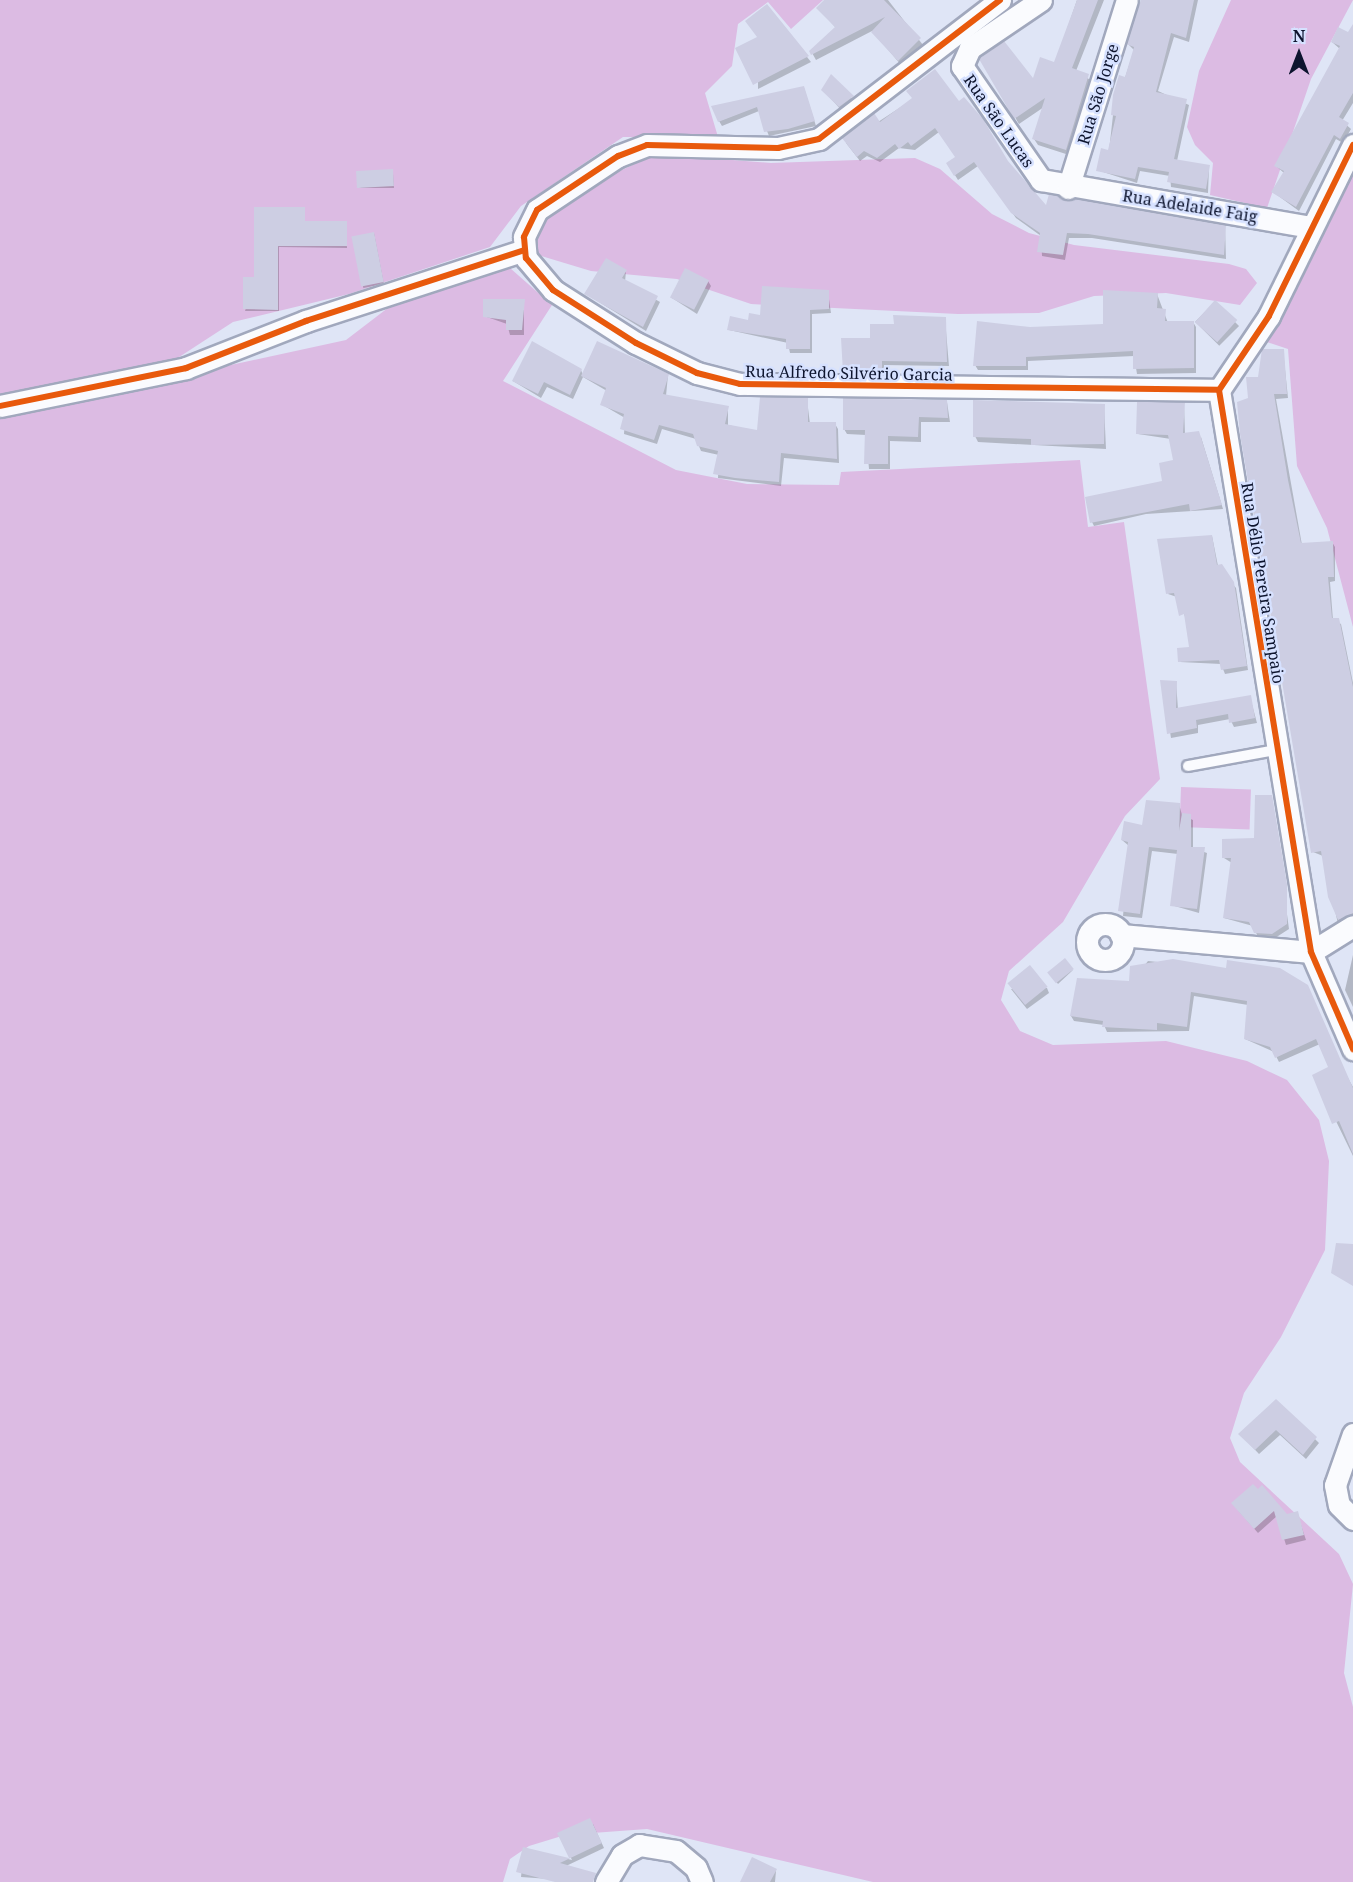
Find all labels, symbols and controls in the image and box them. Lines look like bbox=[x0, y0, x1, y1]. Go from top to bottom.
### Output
north arrow bbox=[1269, 24, 1329, 84]
text: N bbox=[1293, 25, 1305, 47]
street label: Rua São Jorge bbox=[1074, 41, 1122, 147]
street label: Rua São Lucas bbox=[960, 71, 1038, 171]
street label: Rua Adelaide Faig bbox=[1121, 186, 1259, 226]
street label: Rua Alfredo Silvério Garcia bbox=[745, 362, 953, 384]
street label: Rua Délio Pereira Sampaio bbox=[1238, 481, 1288, 685]

